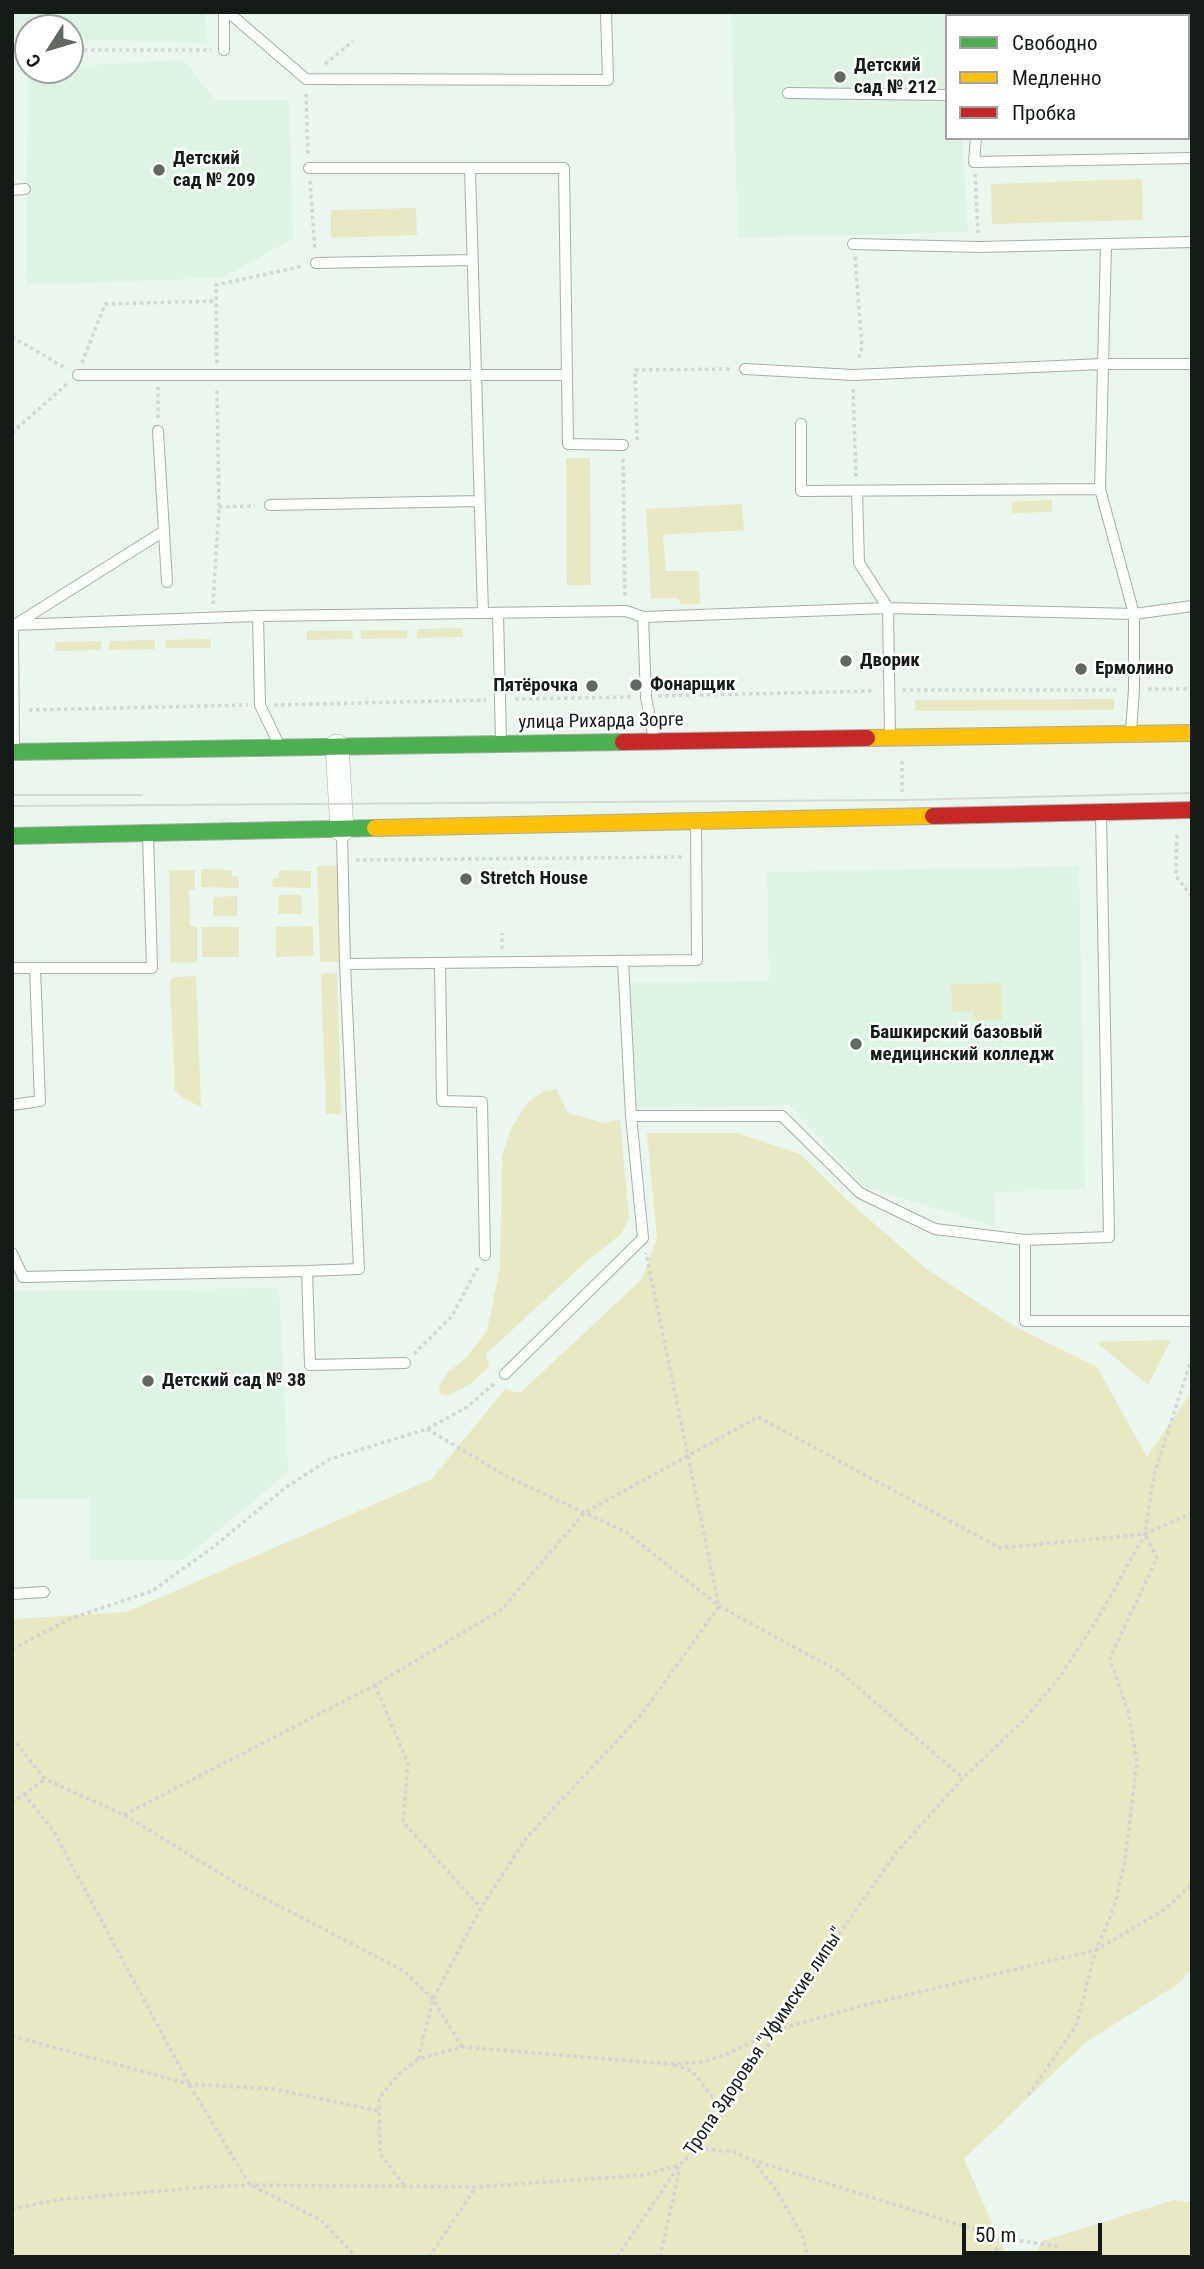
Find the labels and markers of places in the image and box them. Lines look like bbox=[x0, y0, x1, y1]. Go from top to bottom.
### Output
place label: Детский сад № 212 bbox=[854, 55, 937, 99]
marker: Детский сад № 212 bbox=[832, 69, 848, 85]
place label: Детский сад № 209 bbox=[173, 148, 256, 192]
marker: Детский сад № 209 bbox=[151, 162, 167, 178]
place label: Дворик bbox=[860, 650, 920, 672]
marker: Дворик bbox=[838, 653, 854, 669]
place label: Ермолино bbox=[1095, 658, 1174, 680]
marker: Ермолино bbox=[1073, 661, 1089, 677]
place label: Фонарщик bbox=[650, 674, 735, 696]
place label: Пятёрочка bbox=[493, 675, 578, 697]
marker: Фонарщик bbox=[628, 677, 644, 693]
marker: Пятёрочка bbox=[584, 678, 600, 694]
place label: Stretch House bbox=[480, 868, 588, 890]
marker: Stretch House bbox=[458, 871, 474, 887]
place label: Башкирский базовый медицинский колледж bbox=[870, 1022, 1054, 1066]
marker: Башкирский базовый медицинский колледж bbox=[848, 1036, 864, 1052]
place label: Детский сад № 38 bbox=[162, 1370, 306, 1392]
marker: Детский сад № 38 bbox=[140, 1373, 156, 1389]

